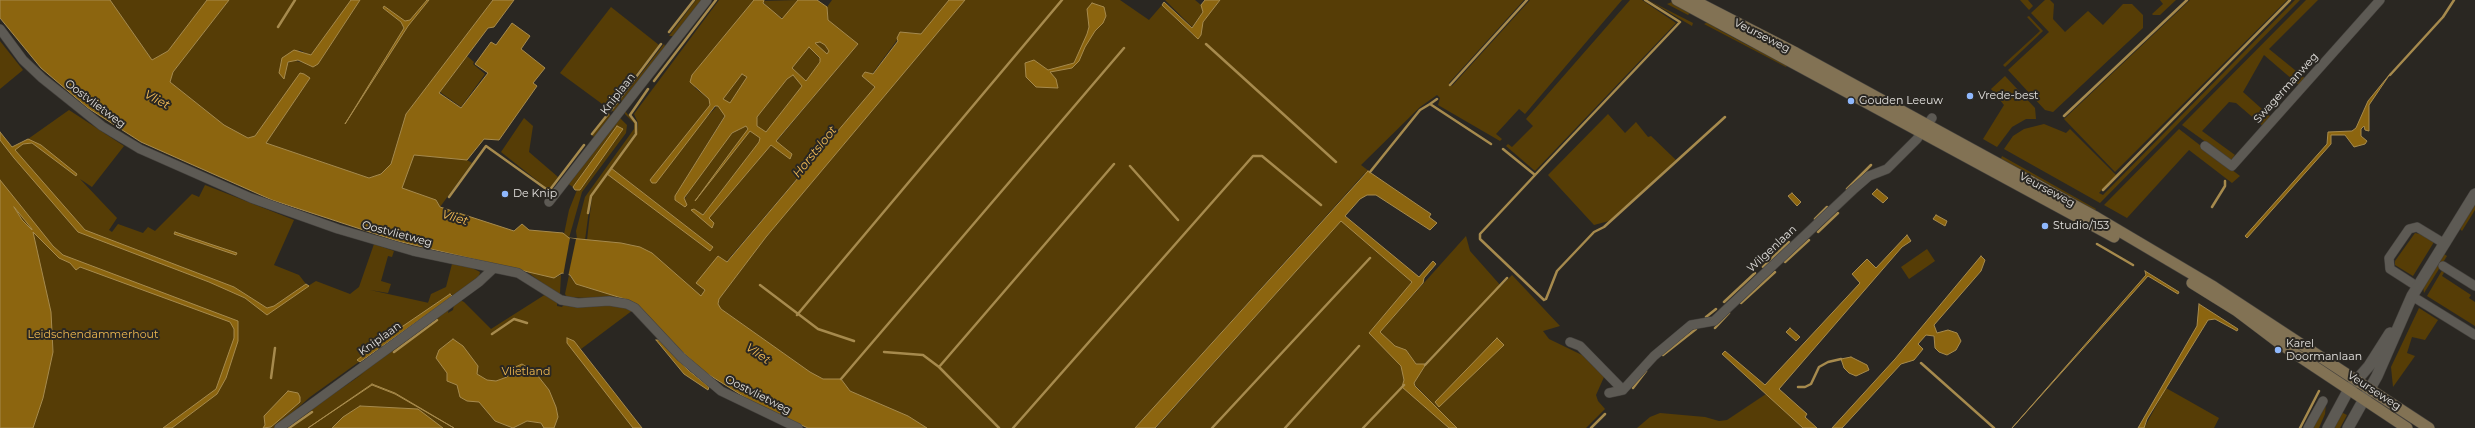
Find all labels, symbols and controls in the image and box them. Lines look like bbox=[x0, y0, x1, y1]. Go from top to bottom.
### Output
street label: Veurseweg bbox=[1732, 16, 1792, 56]
street label: Swagermanweg bbox=[2251, 50, 2321, 126]
street label: Kniplaan bbox=[598, 71, 638, 117]
street label: Oostvlietweg bbox=[62, 77, 128, 131]
water label: Vliet bbox=[142, 87, 172, 113]
place label: Vrede-best bbox=[1978, 89, 2039, 103]
marker: Vrede-best bbox=[1965, 91, 1975, 101]
place label: Gouden Leeuw bbox=[1859, 94, 1943, 108]
marker: Gouden Leeuw bbox=[1846, 96, 1856, 106]
water label: Horstsloot bbox=[790, 123, 840, 181]
street label: Veurseweg bbox=[2017, 170, 2077, 210]
place label: De Knip bbox=[513, 187, 557, 201]
marker: De Knip bbox=[500, 189, 510, 199]
water label: Vliet bbox=[440, 207, 470, 229]
street label: Oostvlietweg bbox=[360, 218, 434, 250]
place label: Studio/153 bbox=[2053, 219, 2109, 233]
marker: Studio/153 bbox=[2040, 221, 2050, 231]
street label: Wilgenlaan bbox=[1744, 223, 1800, 275]
street label: Kniplaan bbox=[356, 319, 404, 359]
park label: Leidschendammerhout bbox=[28, 328, 158, 342]
place label: Karel Doormanlaan bbox=[2286, 337, 2362, 363]
water label: Vliet bbox=[743, 340, 773, 368]
marker: Karel Doormanlaan bbox=[2273, 345, 2283, 355]
park label: Vlietland bbox=[502, 365, 550, 379]
street label: Veurseweg bbox=[2345, 369, 2403, 413]
street label: Oostvlietweg bbox=[723, 373, 793, 417]

